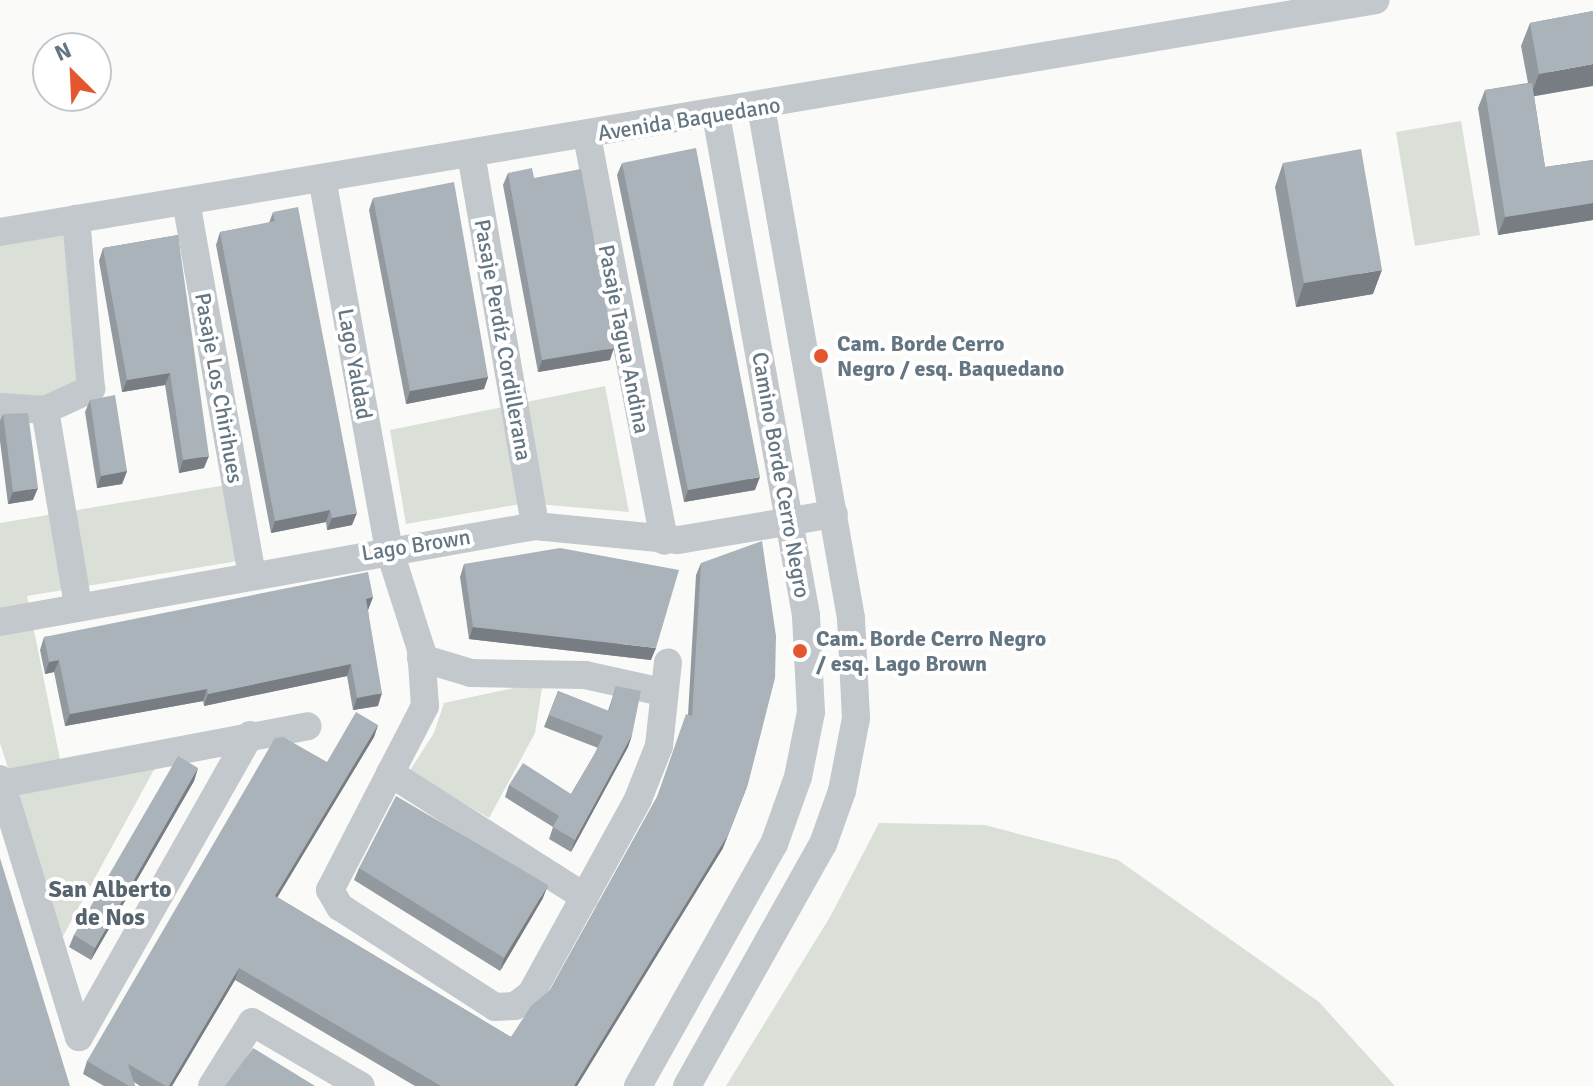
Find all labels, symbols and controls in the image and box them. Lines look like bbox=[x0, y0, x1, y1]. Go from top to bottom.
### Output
north arrow bbox=[32, 32, 112, 112]
text: N bbox=[50, 36, 75, 67]
street label: Avenida Baquedano bbox=[596, 92, 782, 146]
street label: Pasaje Perdíz Cordillerana bbox=[469, 217, 537, 463]
street label: Pasaje Tagua Andina bbox=[593, 242, 655, 436]
street label: Pasaje Los Chirihues bbox=[189, 291, 249, 485]
street label: Lago Yaldad bbox=[332, 306, 378, 422]
place label: Cam. Borde Cerro Negro / esq. Baquedano bbox=[837, 330, 1064, 382]
marker: Cam. Borde Cerro Negro / esq. Baquedano bbox=[812, 347, 830, 365]
street label: Camino Borde Cerro Negro bbox=[746, 350, 816, 600]
street label: Lago Brown bbox=[360, 523, 472, 567]
place label: Cam. Borde Cerro Negro / esq. Lago Brown bbox=[816, 625, 1046, 676]
marker: Cam. Borde Cerro Negro / esq. Lago Brown bbox=[791, 642, 809, 660]
district label: San Alberto de Nos bbox=[48, 876, 172, 932]

